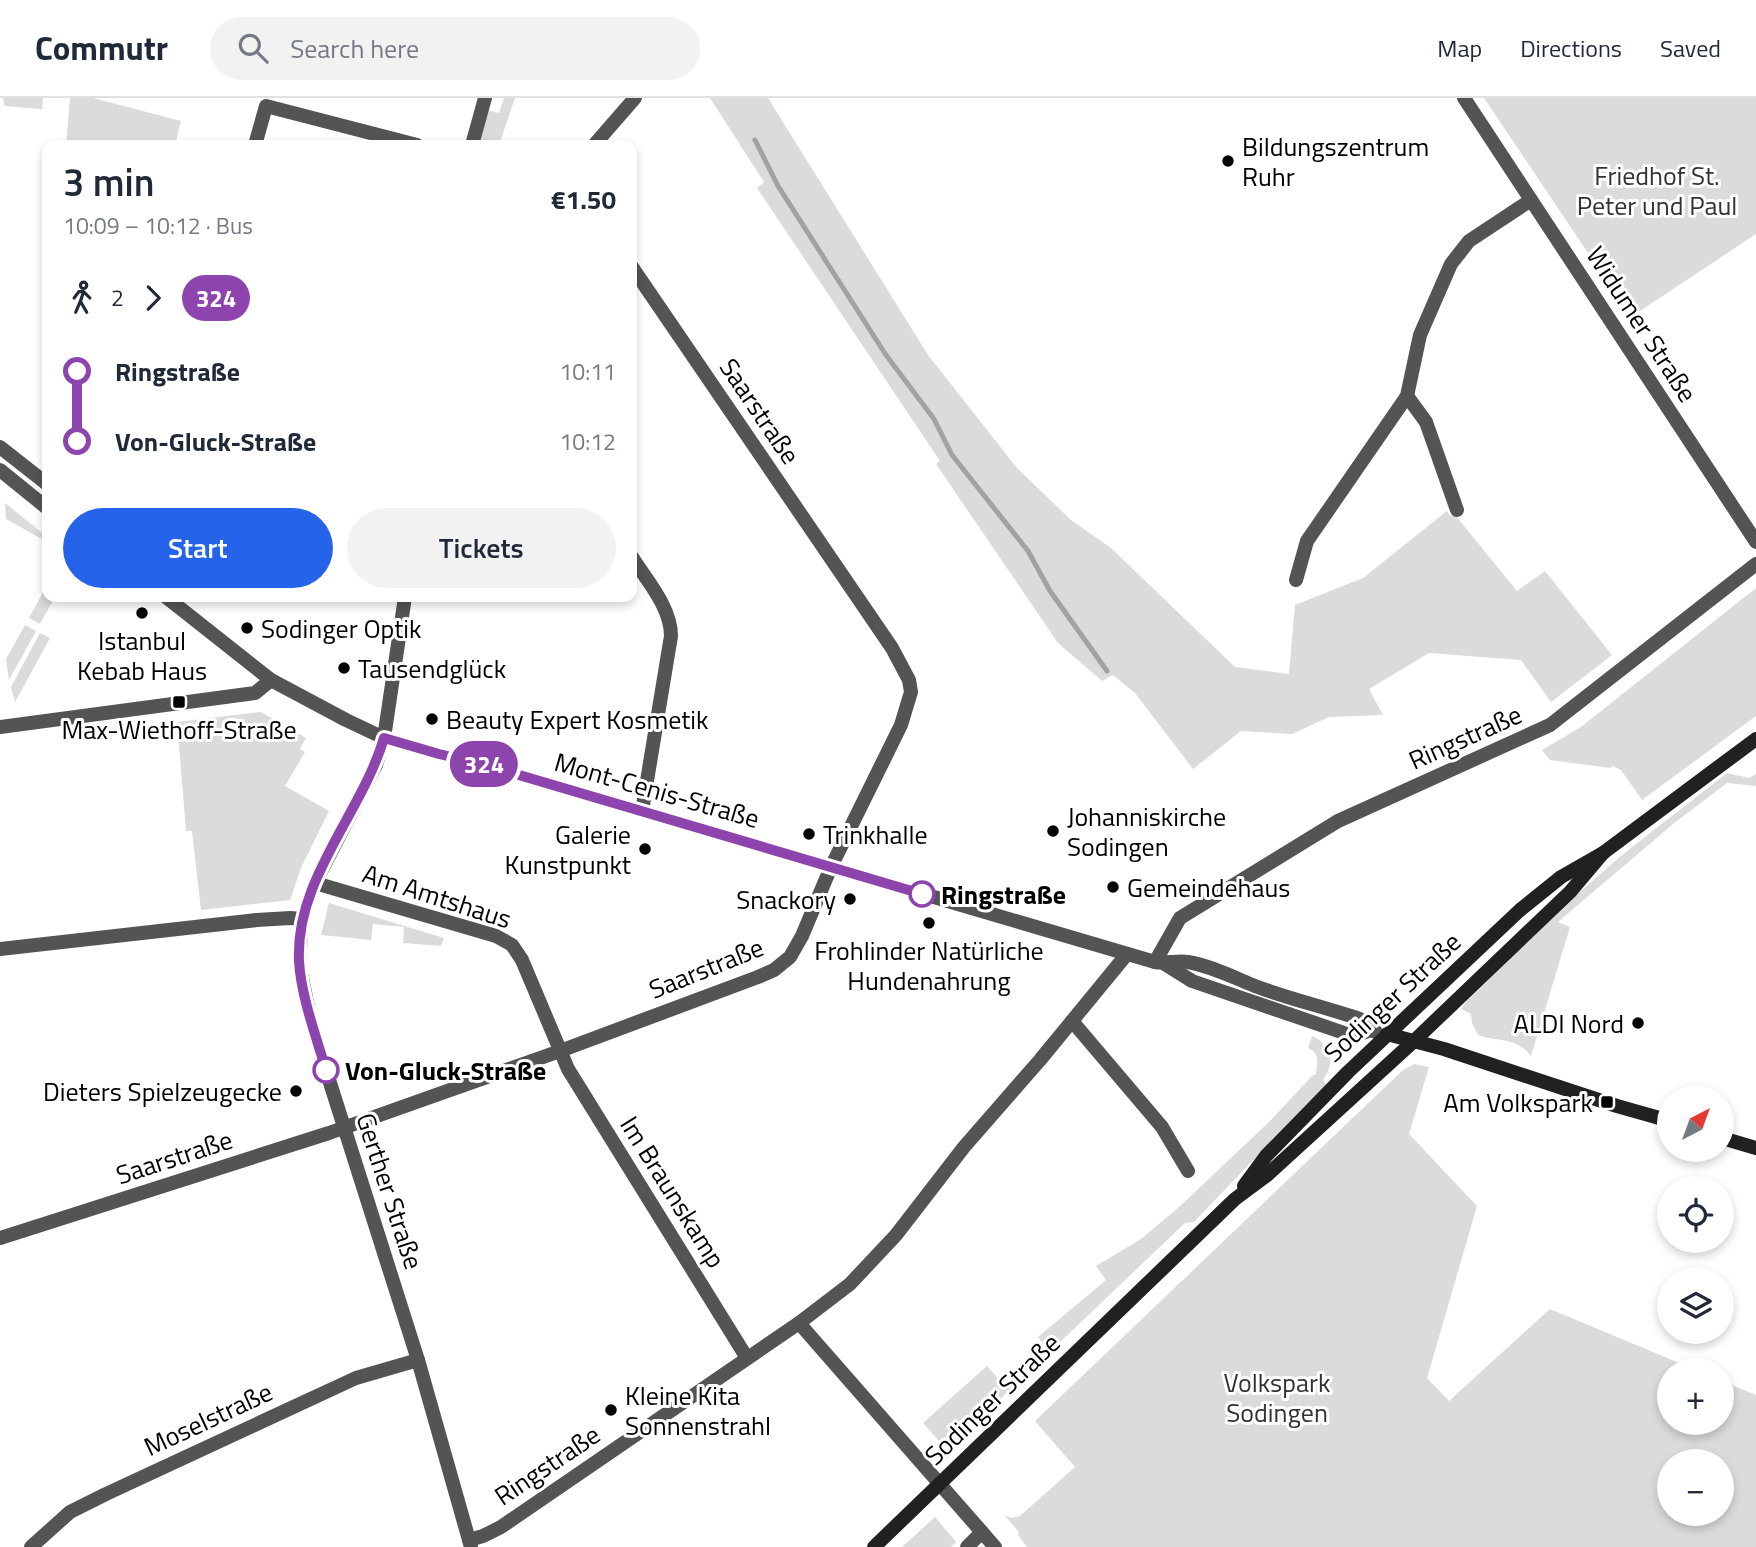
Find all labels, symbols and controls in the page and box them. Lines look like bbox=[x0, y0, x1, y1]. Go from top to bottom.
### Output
search box bbox=[210, 17, 700, 80]
text: Commutr bbox=[35, 23, 168, 73]
icon: search bbox=[234, 29, 272, 67]
text: Search here bbox=[290, 29, 419, 68]
text: Map bbox=[1437, 30, 1482, 66]
text: Directions bbox=[1520, 30, 1622, 66]
text: Saved bbox=[1660, 30, 1721, 66]
place label: Bildungszentrum Ruhr bbox=[1242, 127, 1429, 196]
text: 3 min bbox=[63, 153, 154, 211]
marker: Bildungszentrum Ruhr bbox=[1220, 153, 1236, 169]
park label: Friedhof St. Peter und Paul bbox=[1577, 156, 1737, 225]
text: €1.50 bbox=[551, 180, 616, 219]
text: 10:09 – 10:12 · Bus bbox=[63, 208, 253, 243]
street label: Widumer Straße bbox=[1577, 238, 1707, 410]
icon: walk bbox=[63, 279, 101, 317]
icon: forward bbox=[134, 279, 172, 317]
text: 2 bbox=[111, 280, 124, 315]
text: 324 bbox=[196, 280, 236, 316]
street label: Saarstraße bbox=[710, 350, 810, 472]
text: Ringstraße bbox=[115, 352, 240, 391]
text: 10:11 bbox=[559, 354, 616, 389]
text: Von-Gluck-Straße bbox=[115, 422, 316, 461]
text: 10:12 bbox=[559, 424, 616, 459]
button: Start bbox=[63, 508, 333, 588]
button: Tickets bbox=[347, 508, 616, 588]
marker: Istanbul Kebab Haus bbox=[134, 605, 150, 621]
place label: Sodinger Optik bbox=[261, 609, 422, 648]
marker: Sodinger Optik bbox=[239, 620, 255, 636]
place label: Istanbul Kebab Haus bbox=[77, 621, 207, 690]
place label: Tausendglück bbox=[358, 649, 506, 688]
marker: Tausendglück bbox=[336, 660, 352, 676]
marker: Max-Wiethoff-Straße bbox=[171, 694, 187, 710]
street label: Ringstraße bbox=[1402, 695, 1528, 779]
place label: Beauty Expert Kosmetik bbox=[446, 700, 708, 739]
place label: Max-Wiethoff-Straße bbox=[61, 710, 297, 749]
marker: Beauty Expert Kosmetik bbox=[424, 711, 440, 727]
line badge: 324 bbox=[444, 741, 524, 787]
street label: Mont-Cenis-Straße bbox=[550, 742, 764, 838]
text: 324 bbox=[464, 746, 504, 782]
place label: Johanniskirche Sodingen bbox=[1067, 797, 1226, 866]
place label: Galerie Kunstpunkt bbox=[505, 815, 631, 884]
place label: Trinkhalle bbox=[823, 815, 928, 854]
marker: Johanniskirche Sodingen bbox=[1045, 823, 1061, 839]
marker: Trinkhalle bbox=[801, 826, 817, 842]
marker: Galerie Kunstpunkt bbox=[637, 841, 653, 857]
street label: Am Amtshaus bbox=[358, 854, 516, 938]
place label: Gemeindehaus bbox=[1127, 868, 1290, 907]
place label: Ringstraße bbox=[941, 875, 1066, 914]
marker: Gemeindehaus bbox=[1105, 879, 1121, 895]
place label: Snackory bbox=[736, 880, 836, 919]
marker: Ringstraße bbox=[909, 881, 935, 907]
marker: Snackory bbox=[842, 891, 858, 907]
marker: Frohlinder Natürliche Hundenahrung bbox=[921, 915, 937, 931]
street label: Sodinger Straße bbox=[1315, 923, 1469, 1071]
street label: Saarstraße bbox=[643, 927, 769, 1009]
place label: Frohlinder Natürliche Hundenahrung bbox=[814, 931, 1044, 1000]
place label: ALDI Nord bbox=[1514, 1004, 1624, 1043]
marker: ALDI Nord bbox=[1630, 1015, 1646, 1031]
place label: Von-Gluck-Straße bbox=[345, 1051, 546, 1090]
marker: Von-Gluck-Straße bbox=[313, 1057, 339, 1083]
place label: Dieters Spielzeugecke bbox=[43, 1072, 282, 1111]
marker: Dieters Spielzeugecke bbox=[288, 1083, 304, 1099]
place label: Am Volkspark bbox=[1443, 1083, 1593, 1122]
north arrow bbox=[1657, 1085, 1734, 1162]
map controls bbox=[1657, 1085, 1734, 1526]
marker: Am Volkspark bbox=[1599, 1094, 1615, 1110]
street label: Gerther Straße bbox=[346, 1108, 434, 1274]
street label: Im Braunskamp bbox=[611, 1108, 735, 1276]
street label: Saarstraße bbox=[111, 1120, 237, 1194]
button: locate bbox=[1657, 1176, 1734, 1253]
button: layers bbox=[1657, 1267, 1734, 1344]
street label: Sodinger Straße bbox=[915, 1324, 1069, 1474]
button: + bbox=[1657, 1358, 1734, 1435]
park label: Volkspark Sodingen bbox=[1224, 1363, 1330, 1432]
street label: Moselstraße bbox=[137, 1372, 279, 1466]
place label: Kleine Kita Sonnenstrahl bbox=[625, 1376, 771, 1445]
marker: Kleine Kita Sonnenstrahl bbox=[603, 1402, 619, 1418]
street label: Ringstraße bbox=[486, 1415, 608, 1515]
button: − bbox=[1657, 1449, 1734, 1526]

